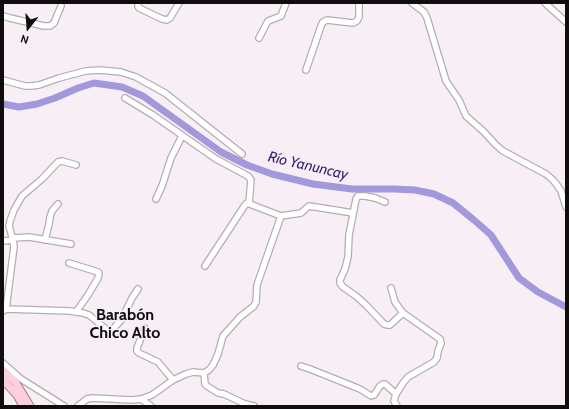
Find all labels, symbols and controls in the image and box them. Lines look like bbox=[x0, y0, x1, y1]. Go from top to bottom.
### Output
north arrow bbox=[8, 8, 48, 48]
text: N bbox=[19, 32, 30, 47]
water label: Río Yanuncay bbox=[266, 148, 350, 184]
district label: Barabón Chico Alto bbox=[90, 305, 160, 343]

